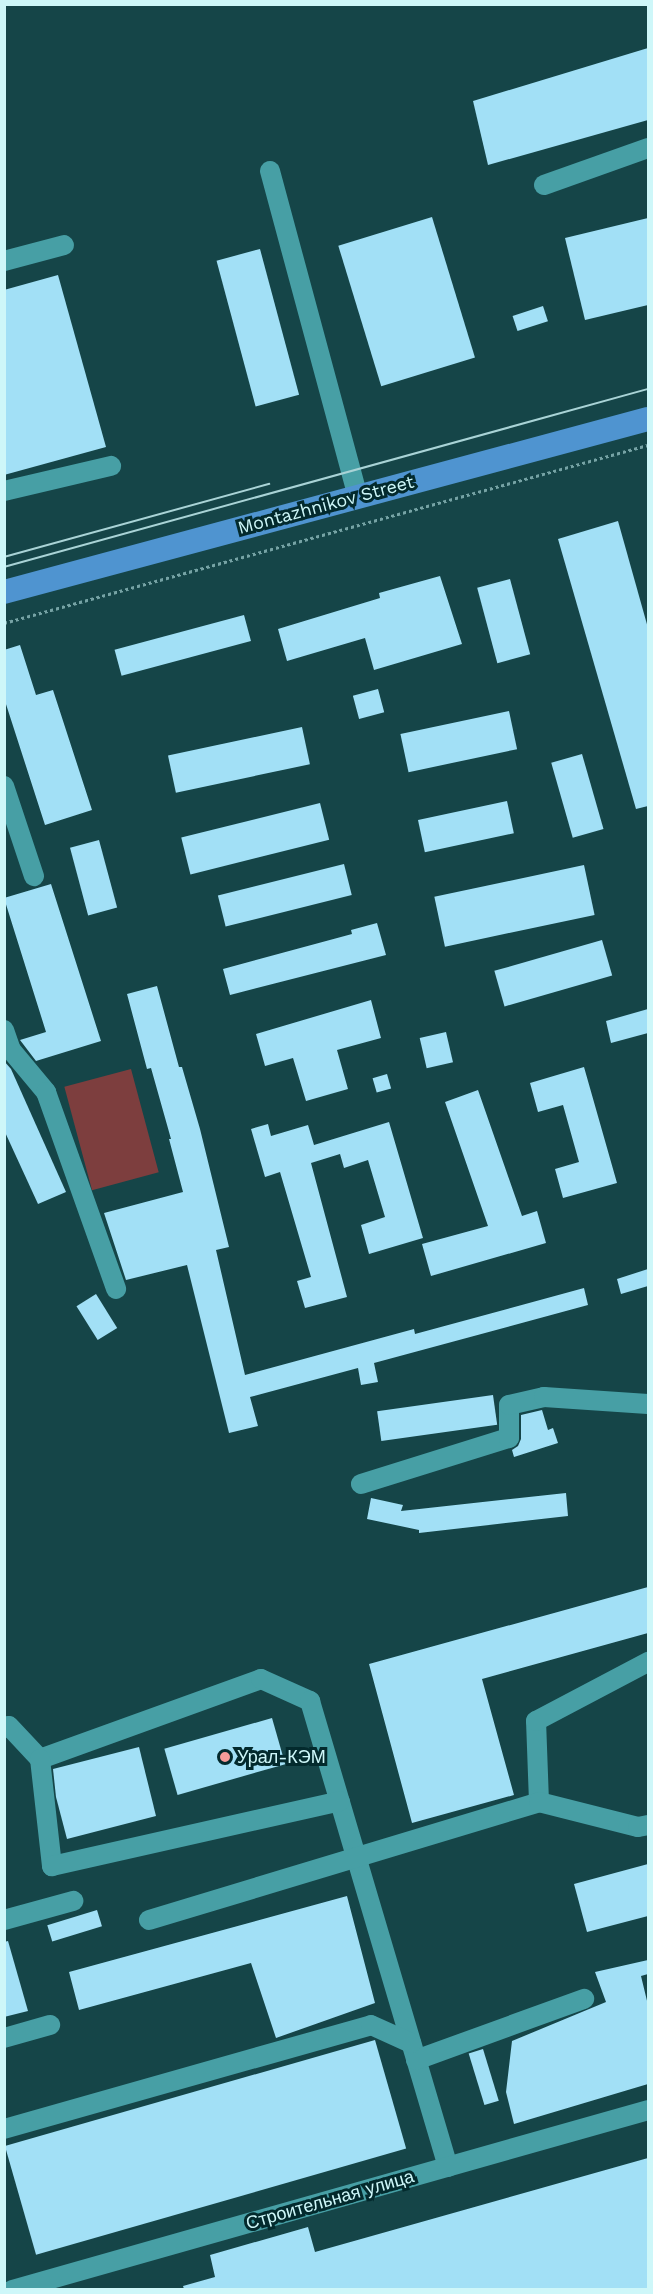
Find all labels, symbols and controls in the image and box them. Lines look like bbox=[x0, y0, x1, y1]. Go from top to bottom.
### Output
street label: Montazhnikov Street bbox=[235, 471, 417, 539]
place label: Урал-КЭМ bbox=[237, 1746, 326, 1768]
marker: Урал-КЭМ bbox=[218, 1750, 232, 1764]
street label: Строительная улица bbox=[243, 2166, 417, 2234]

